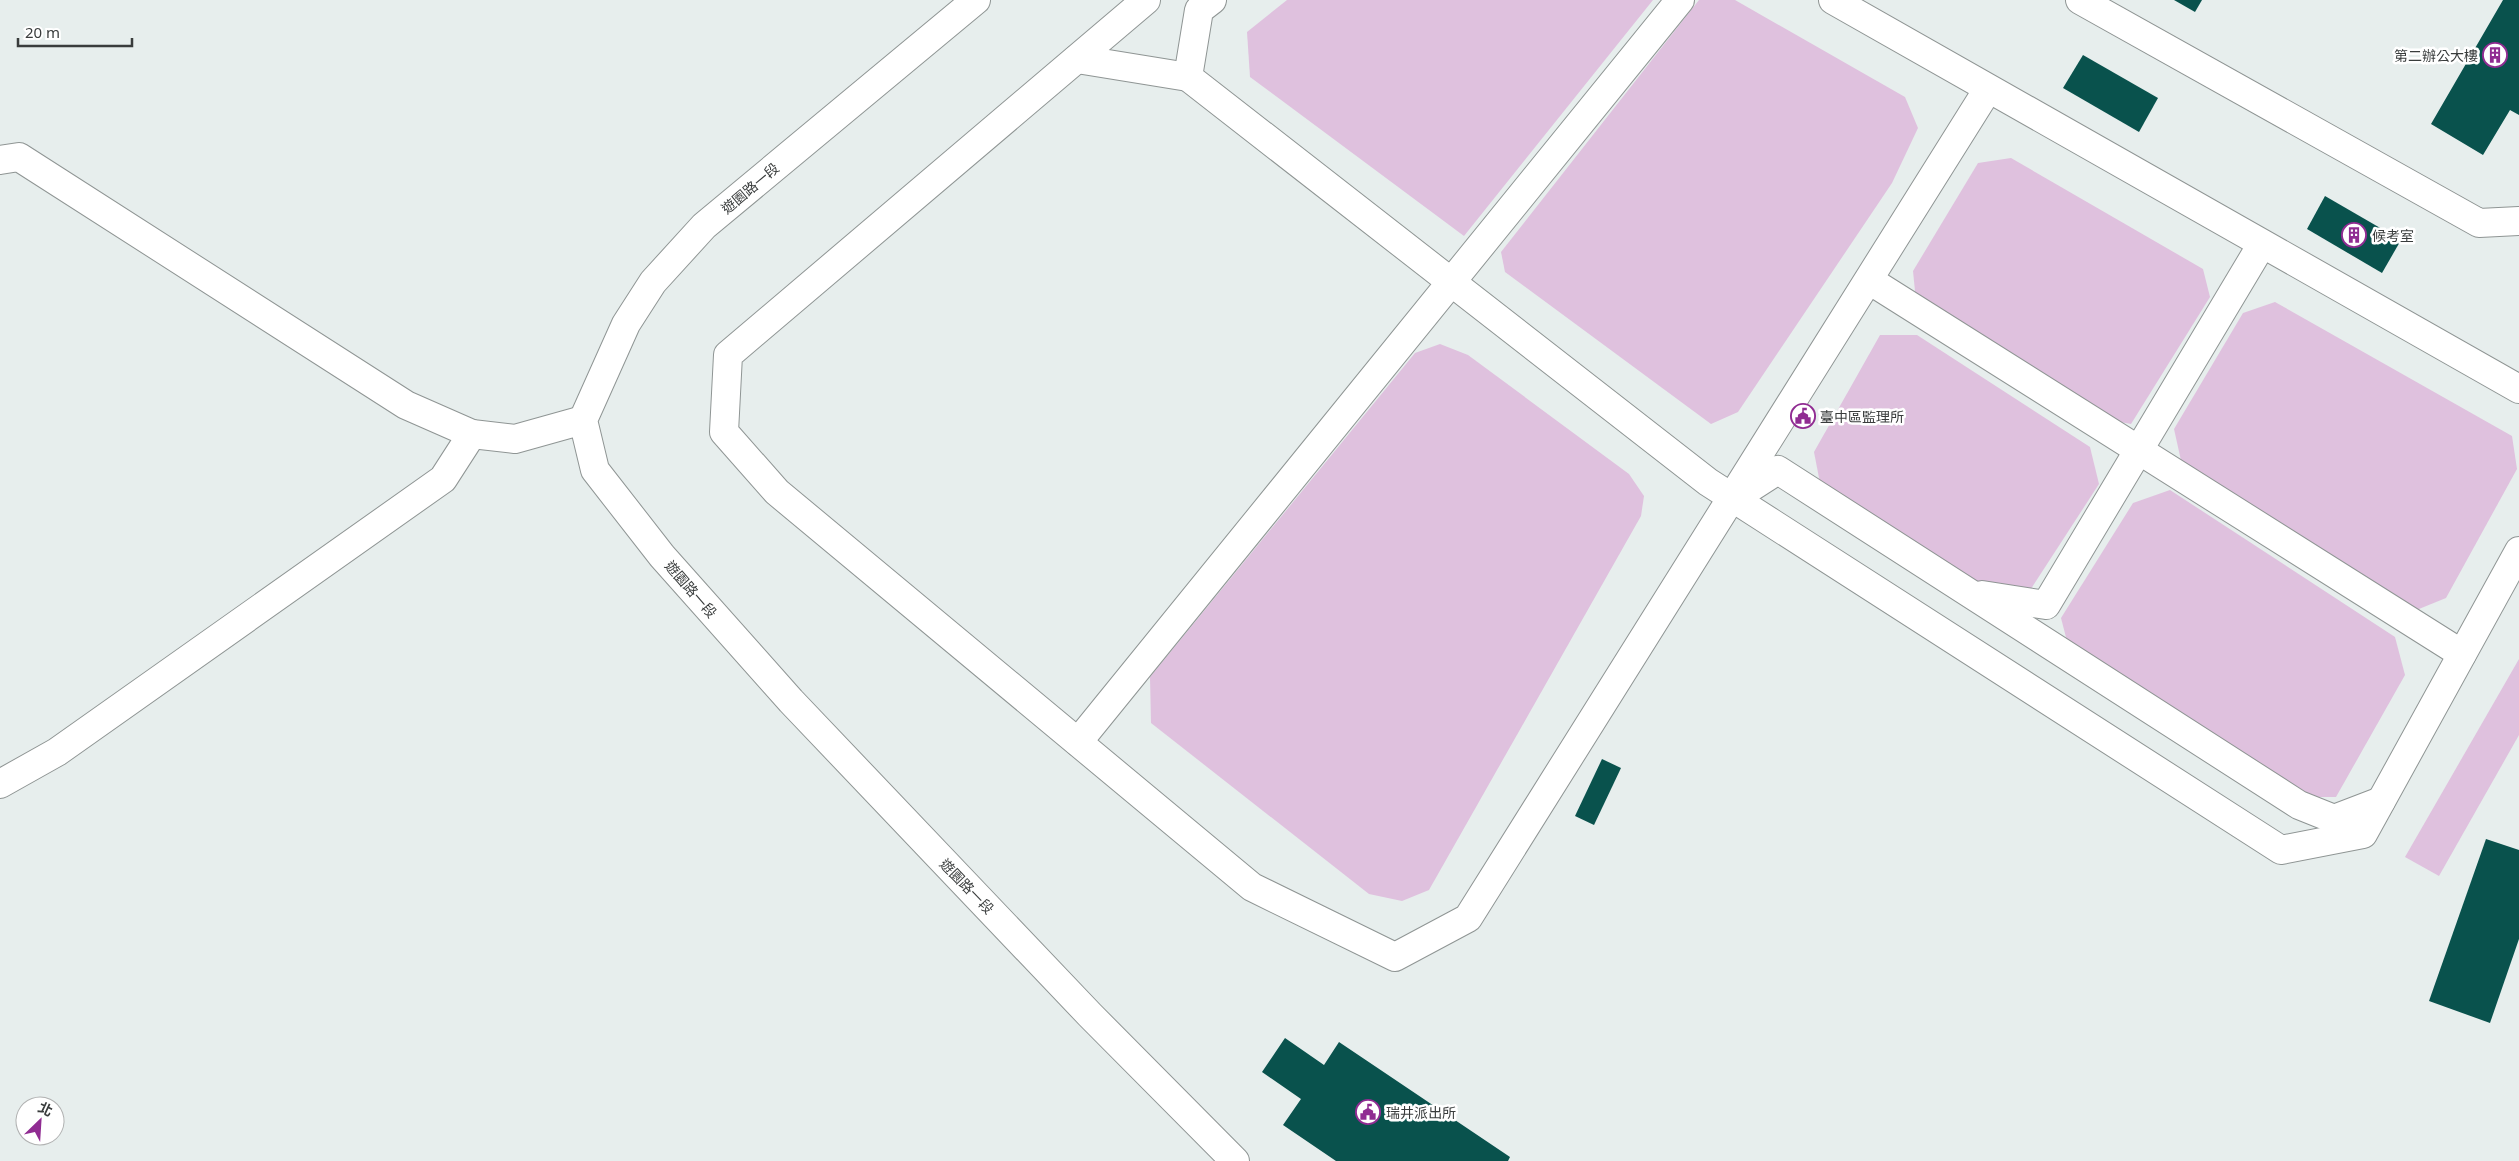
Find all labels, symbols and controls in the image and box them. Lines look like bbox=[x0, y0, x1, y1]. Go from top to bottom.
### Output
scale bar bbox=[18, 15, 131, 47]
text: 20 m bbox=[25, 22, 60, 42]
building icon: 第二辦公大樓 bbox=[2482, 42, 2508, 68]
place label: 第二辦公大樓 bbox=[2394, 46, 2478, 65]
street label: 遊園路一段 bbox=[717, 158, 783, 218]
building icon: 候考室 bbox=[2341, 222, 2367, 248]
place label: 候考室 bbox=[2372, 226, 2414, 245]
public building icon: 臺中區監理所 bbox=[1790, 403, 1816, 429]
place label: 臺中區監理所 bbox=[1820, 407, 1904, 426]
street label: 遊園路一段 bbox=[661, 556, 721, 622]
street label: 遊園路一段 bbox=[936, 854, 998, 918]
north arrow bbox=[15, 1096, 65, 1146]
text: 北 bbox=[35, 1097, 56, 1120]
public building icon: 瑞井派出所 bbox=[1355, 1099, 1381, 1125]
place label: 瑞井派出所 bbox=[1386, 1103, 1456, 1122]

